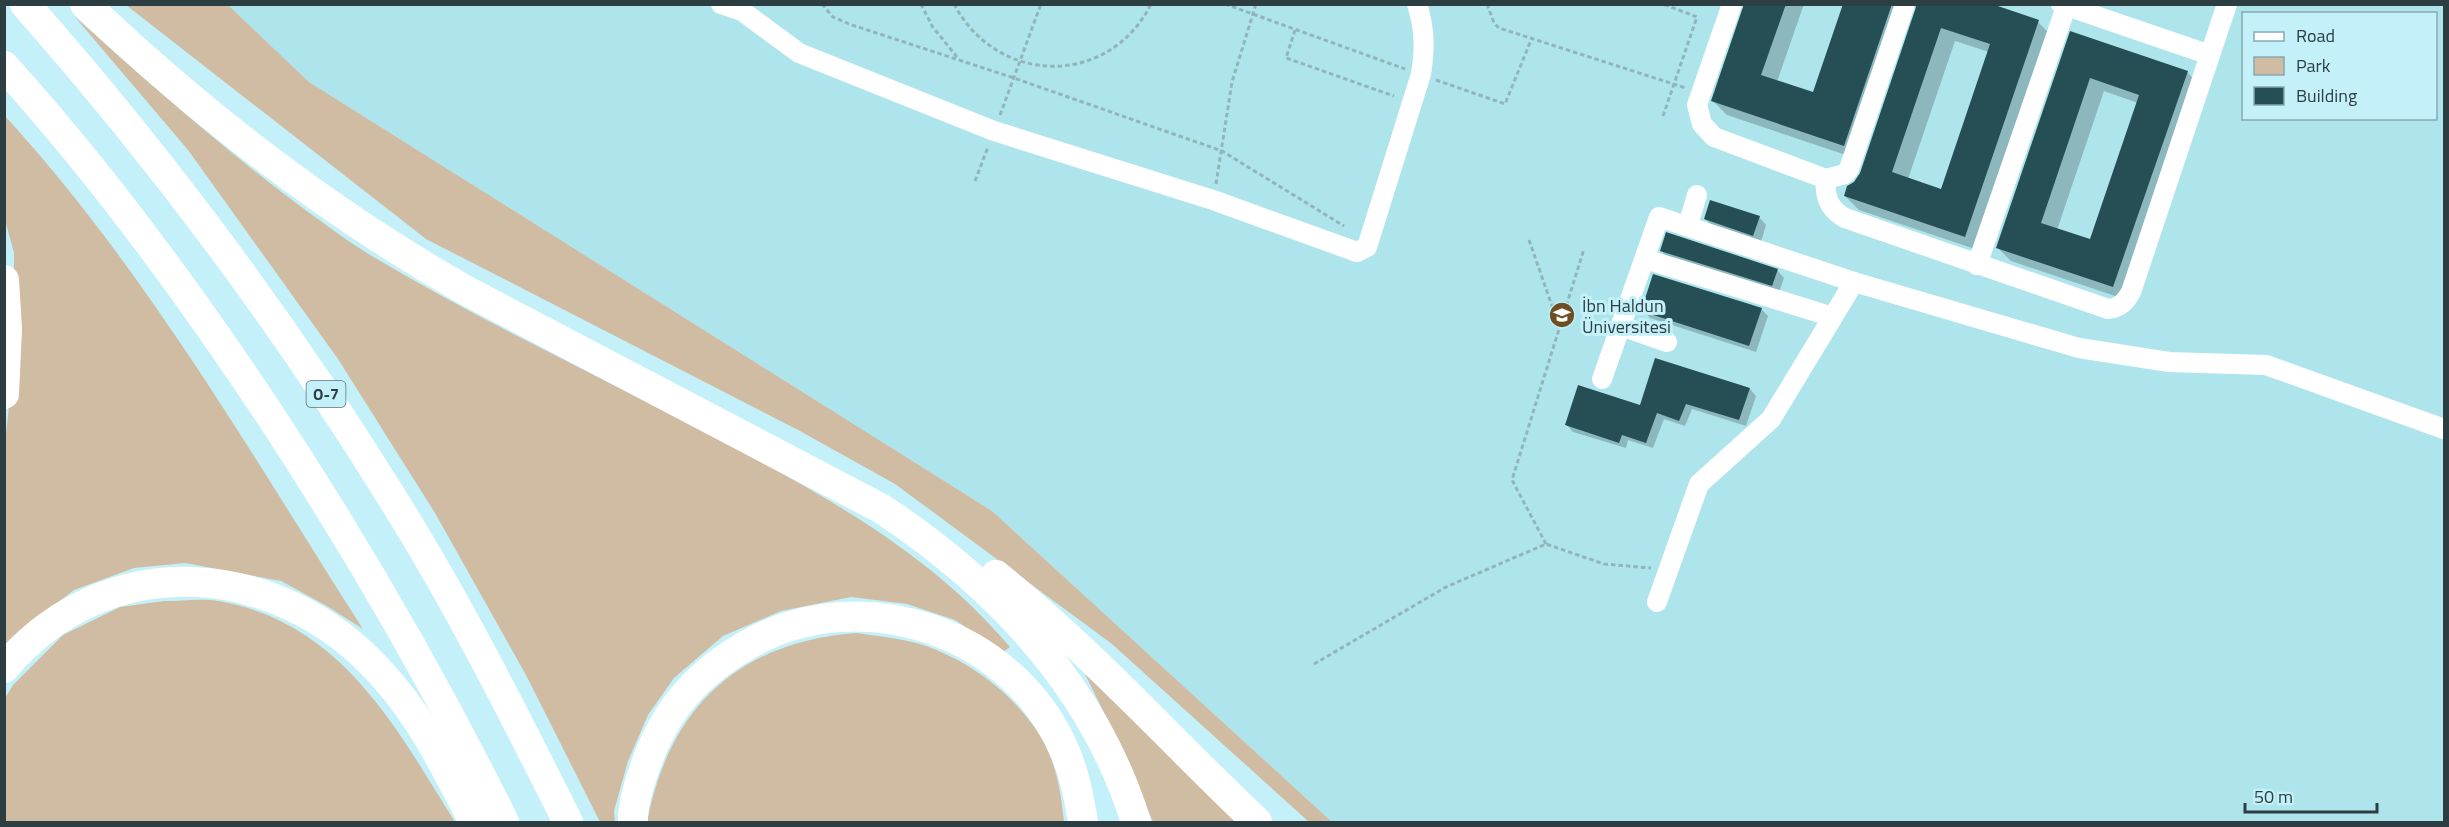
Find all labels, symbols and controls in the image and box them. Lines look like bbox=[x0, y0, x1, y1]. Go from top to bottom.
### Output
legend bbox=[2242, 12, 2437, 120]
text: Road bbox=[2296, 22, 2335, 49]
text: Park bbox=[2296, 52, 2331, 79]
text: Building bbox=[2296, 82, 2357, 109]
place label: İbn Haldun Üniversitesi bbox=[1582, 292, 1671, 340]
school or university icon: İbn Haldun Üniversitesi bbox=[1547, 300, 1577, 330]
road number: O-7 bbox=[306, 381, 346, 407]
scale bar bbox=[2245, 776, 2377, 814]
text: 50 m bbox=[2254, 783, 2293, 810]

